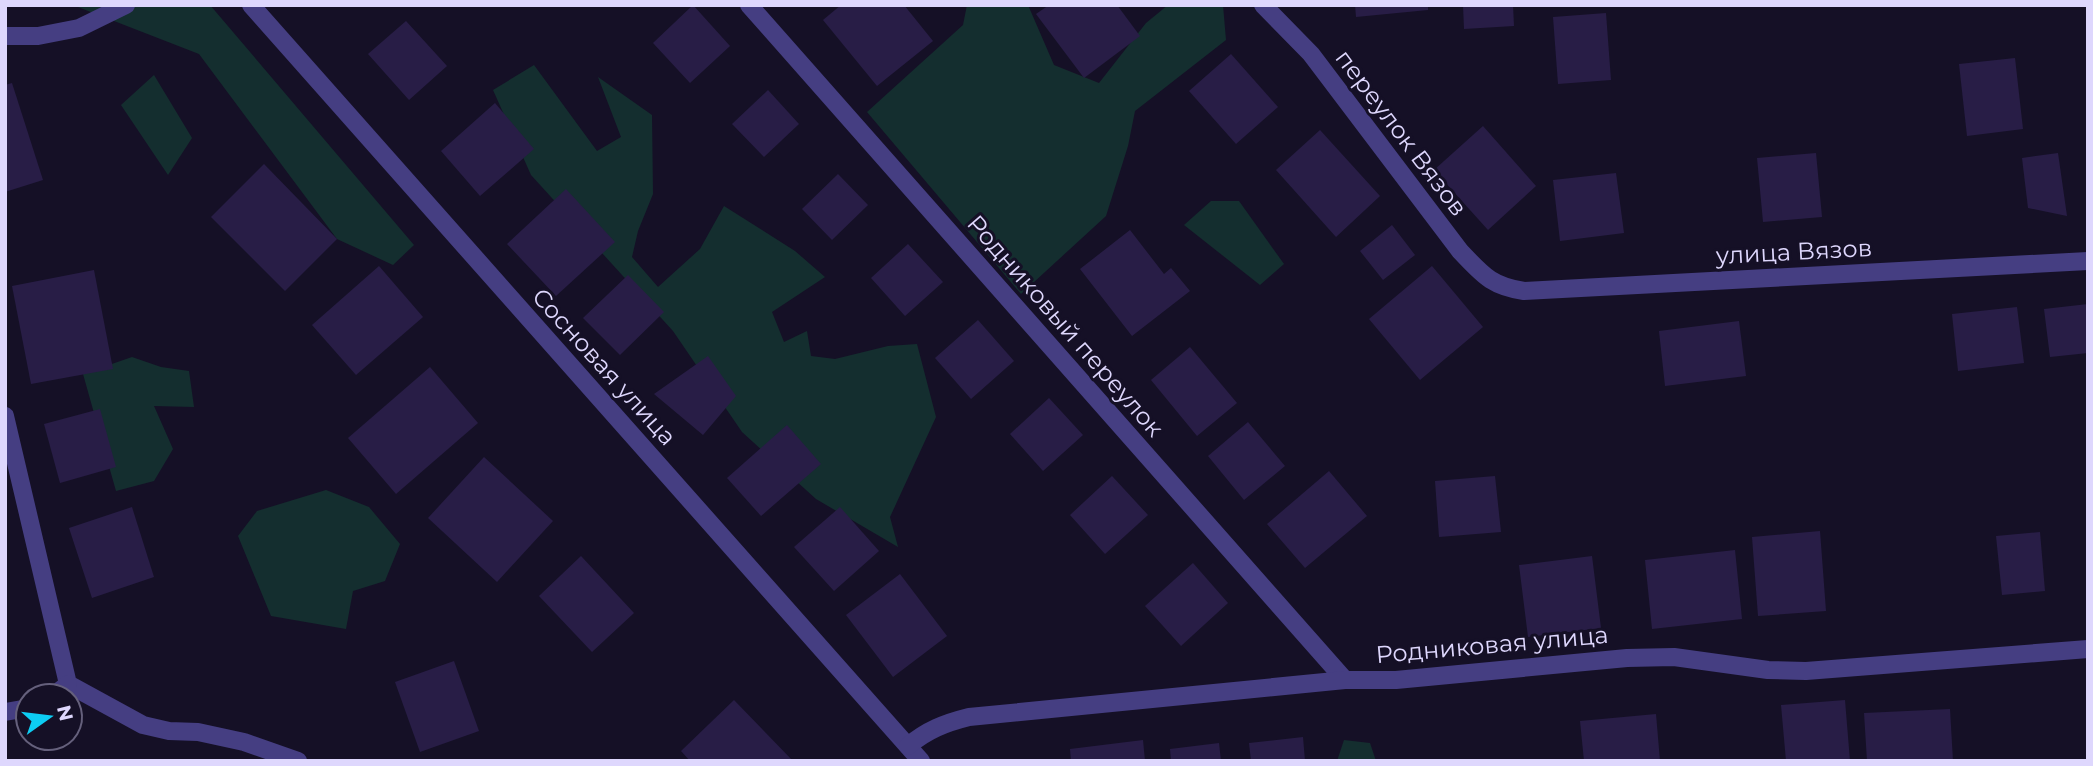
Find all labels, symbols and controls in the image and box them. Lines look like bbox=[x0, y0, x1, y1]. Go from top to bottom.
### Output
street label: переулок Вязов bbox=[1329, 44, 1473, 222]
street label: Родниковый переулок bbox=[961, 209, 1170, 443]
street label: улица Вязов bbox=[1714, 233, 1873, 270]
street label: Сосновая улица bbox=[526, 282, 682, 451]
street label: Родниковая улица bbox=[1374, 620, 1609, 669]
north arrow bbox=[14, 682, 84, 752]
text: N bbox=[52, 703, 78, 723]

